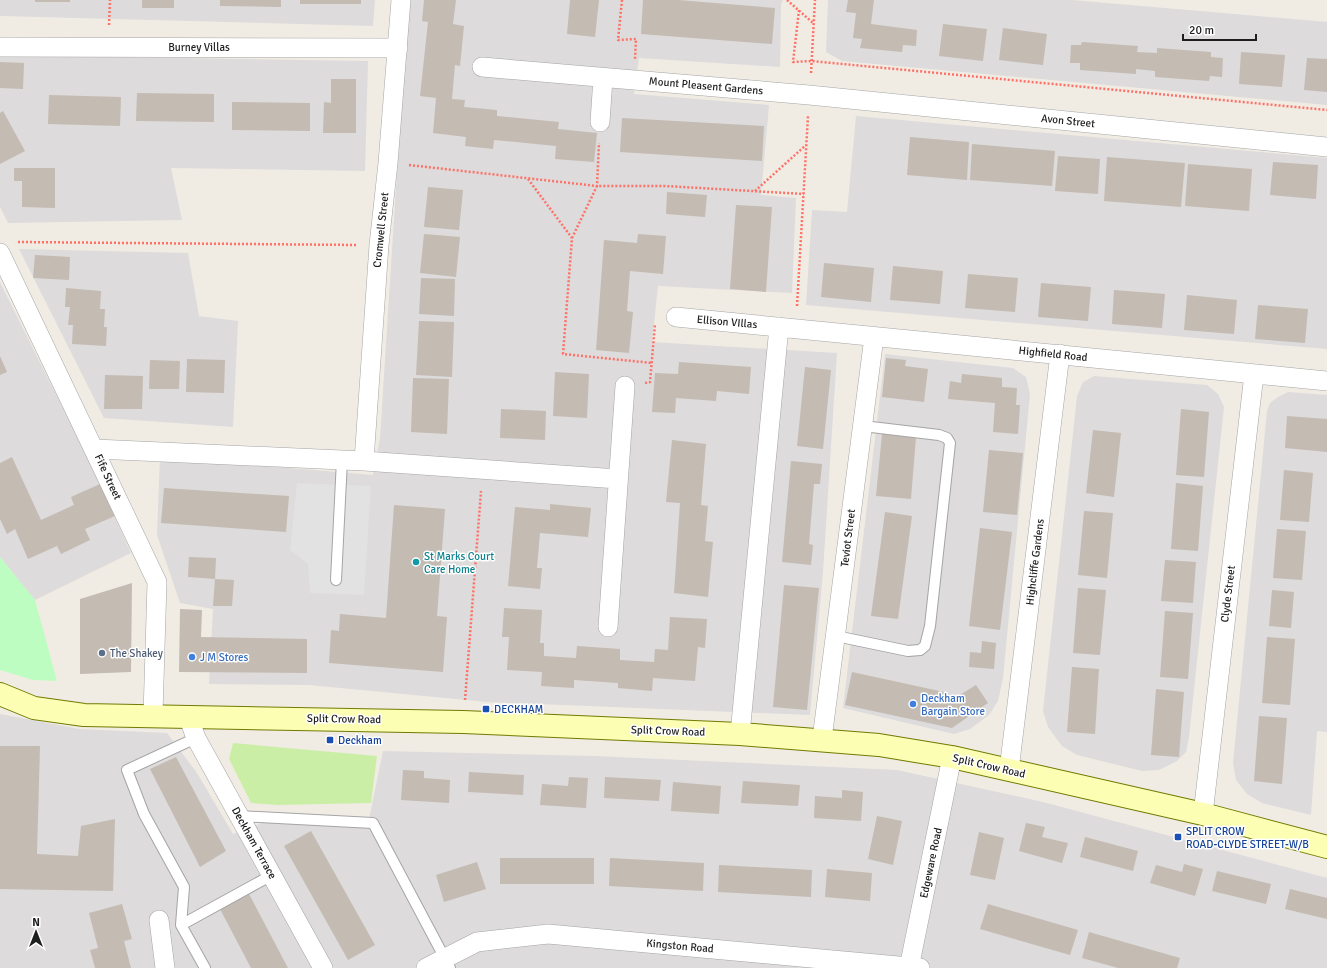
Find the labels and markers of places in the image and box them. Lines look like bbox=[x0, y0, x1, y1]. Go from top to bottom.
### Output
place label: St Marks Court Care Home bbox=[424, 550, 494, 576]
marker: St Marks Court Care Home bbox=[411, 557, 421, 567]
place label: The Shakey bbox=[110, 647, 164, 660]
marker: The Shakey bbox=[97, 648, 107, 658]
place label: J M Stores bbox=[200, 651, 249, 664]
marker: J M Stores bbox=[187, 652, 197, 662]
place label: Deckham Bargain Store bbox=[921, 692, 985, 718]
marker: Deckham Bargain Store bbox=[908, 699, 918, 709]
place label: DECKHAM bbox=[494, 703, 544, 716]
marker: DECKHAM bbox=[481, 704, 491, 714]
place label: Deckham bbox=[338, 734, 382, 747]
marker: Deckham bbox=[325, 735, 335, 745]
place label: SPLIT CROW ROAD-CLYDE STREET-W/B bbox=[1186, 825, 1309, 851]
marker: SPLIT CROW ROAD-CLYDE STREET-W/B bbox=[1173, 832, 1183, 842]

